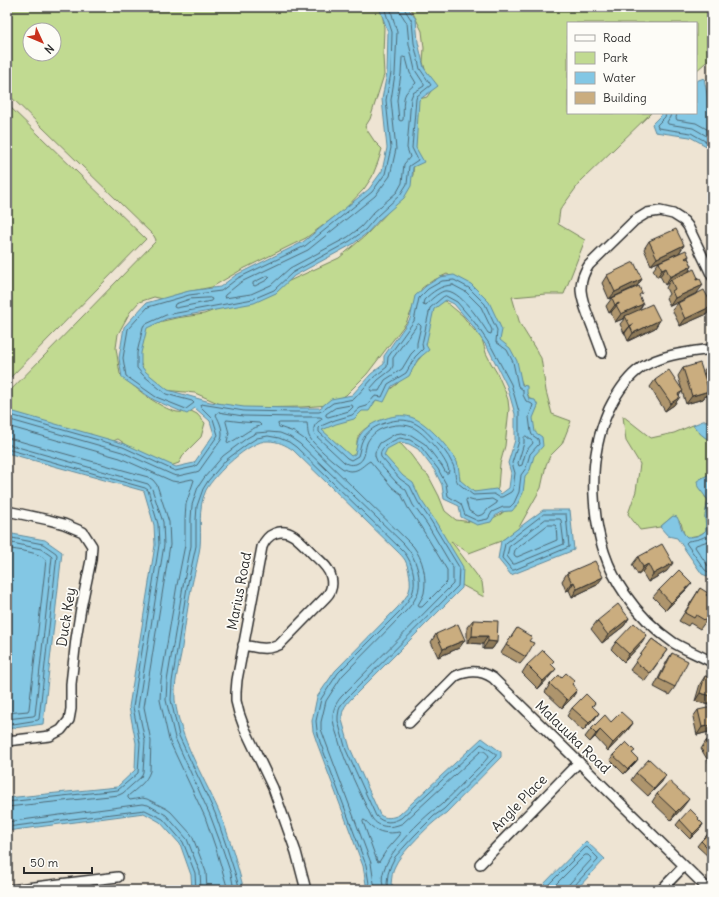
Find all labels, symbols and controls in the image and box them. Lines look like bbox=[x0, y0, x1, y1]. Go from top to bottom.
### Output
north arrow bbox=[22, 22, 62, 62]
legend bbox=[567, 22, 697, 114]
text: Road bbox=[603, 30, 631, 45]
text: N bbox=[42, 41, 57, 57]
text: Park bbox=[603, 50, 628, 65]
text: Water bbox=[603, 70, 636, 85]
text: Building bbox=[603, 90, 647, 105]
street label: Marius Road bbox=[223, 551, 255, 631]
street label: Duck Key bbox=[52, 586, 80, 648]
street label: Malauuka Road bbox=[532, 697, 614, 777]
street label: Angle Place bbox=[487, 771, 551, 835]
scale bar bbox=[24, 849, 92, 875]
text: 50 m bbox=[30, 855, 59, 870]

